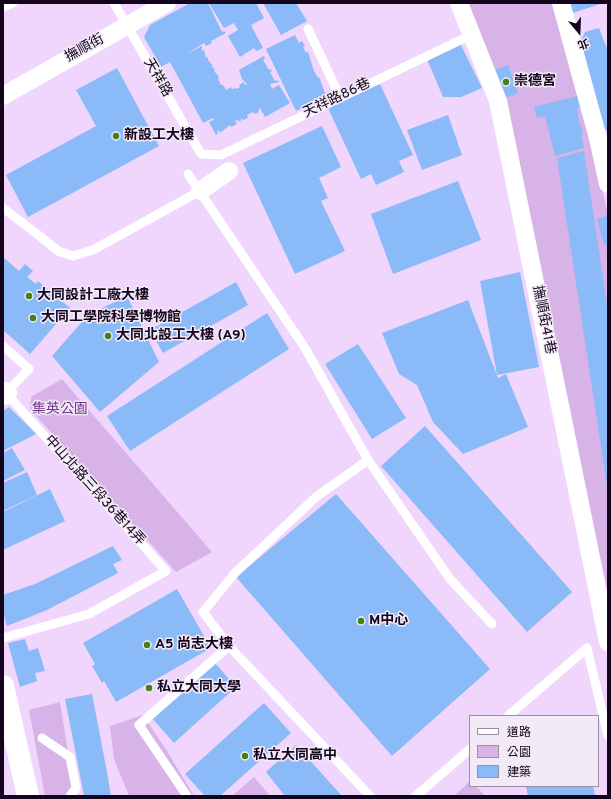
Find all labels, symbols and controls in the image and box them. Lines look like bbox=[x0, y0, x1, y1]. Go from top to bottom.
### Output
north arrow bbox=[559, 12, 599, 52]
street label: 撫順街 bbox=[63, 31, 107, 67]
text: 北 bbox=[575, 35, 590, 52]
street label: 天祥路 bbox=[139, 56, 175, 100]
place label: 崇德宮 bbox=[514, 74, 556, 90]
street label: 天祥路86巷 bbox=[301, 75, 373, 123]
marker: 崇德宮 bbox=[501, 77, 511, 87]
place label: 新設工大樓 bbox=[124, 128, 194, 144]
marker: 新設工大樓 bbox=[111, 131, 121, 141]
street label: 撫順街41巷 bbox=[528, 284, 558, 356]
place label: 大同設計工廠大樓 bbox=[37, 288, 149, 304]
marker: 大同設計工廠大樓 bbox=[24, 291, 34, 301]
place label: 大同工學院科學博物館 bbox=[41, 310, 181, 326]
marker: 大同工學院科學博物館 bbox=[28, 313, 38, 323]
place label: 大同北設工大樓 (A9) bbox=[116, 328, 246, 344]
marker: 大同北設工大樓 (A9) bbox=[103, 331, 113, 341]
park label: 集英公園 bbox=[32, 402, 88, 418]
street label: 中山北路三段36巷14弄 bbox=[40, 432, 148, 550]
place label: M中心 bbox=[369, 613, 408, 629]
marker: M中心 bbox=[356, 616, 366, 626]
place label: A5 尚志大樓 bbox=[155, 637, 233, 653]
marker: A5 尚志大樓 bbox=[142, 640, 152, 650]
place label: 私立大同大學 bbox=[157, 680, 241, 696]
marker: 私立大同大學 bbox=[144, 683, 154, 693]
legend bbox=[469, 715, 599, 787]
text: 道路 bbox=[507, 725, 531, 741]
text: 公園 bbox=[507, 745, 531, 761]
place label: 私立大同高中 bbox=[253, 748, 337, 764]
marker: 私立大同高中 bbox=[240, 751, 250, 761]
text: 建築 bbox=[507, 765, 531, 781]

